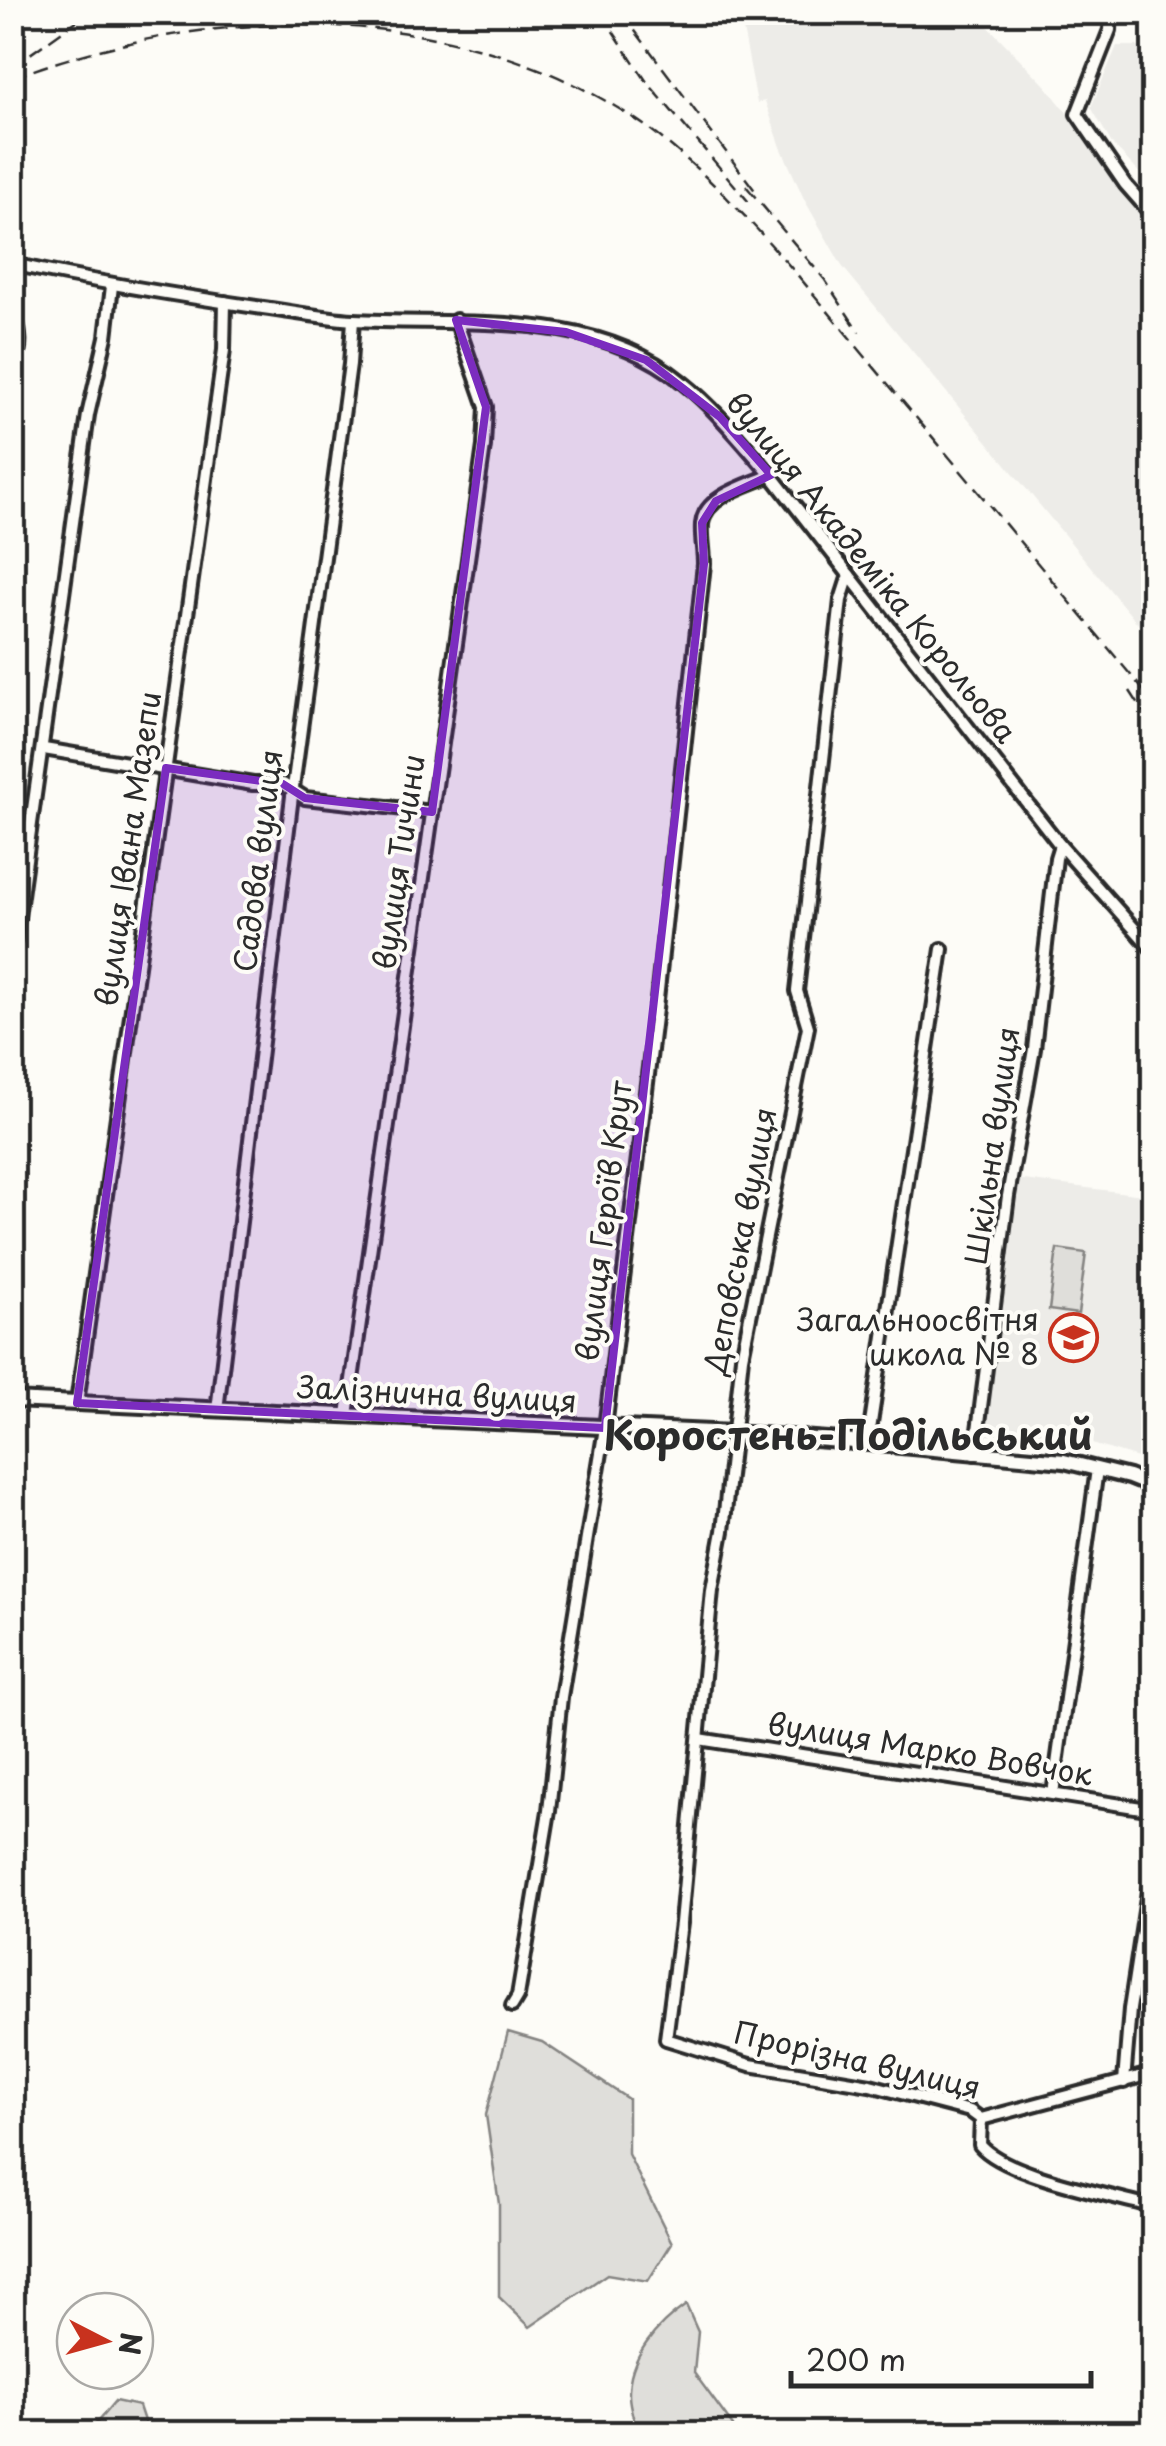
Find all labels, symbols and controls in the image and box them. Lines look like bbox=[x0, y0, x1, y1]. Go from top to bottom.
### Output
street label: вулиця Академіка Корольова bbox=[717, 381, 1029, 752]
street label: вулиця Івана Мазепи bbox=[82, 688, 171, 1009]
street label: Садова вулиця bbox=[221, 747, 292, 975]
street label: вулиця Тичини bbox=[360, 751, 435, 972]
street label: Шкільна вулиця bbox=[952, 1024, 1029, 1267]
street label: вулиця Героїв Крут bbox=[563, 1078, 642, 1363]
street label: Деповська вулиця bbox=[690, 1103, 786, 1379]
place label: Загальноосвітня школа № 8 bbox=[797, 1296, 1039, 1375]
school or university icon: Загальноосвітня школа № 8 bbox=[1048, 1312, 1100, 1364]
street label: Залізнична вулиця bbox=[295, 1363, 578, 1422]
district label: Коростень-Подільський bbox=[603, 1403, 1093, 1464]
street label: вулиця Марко Вовчок bbox=[765, 1700, 1096, 1795]
street label: Прорізна вулиця bbox=[730, 2008, 985, 2109]
north arrow bbox=[55, 2291, 155, 2391]
scale bar bbox=[791, 2326, 1091, 2388]
text: N bbox=[109, 2330, 154, 2357]
text: 200 m bbox=[806, 2336, 906, 2381]

